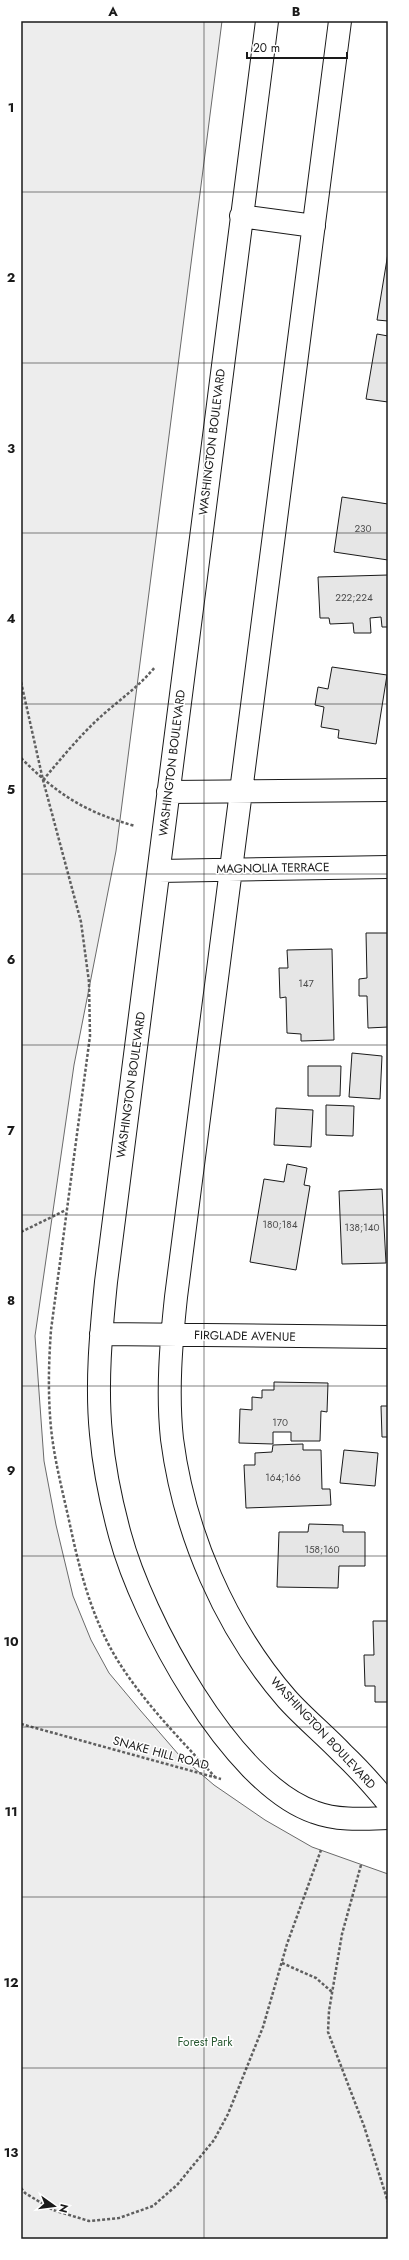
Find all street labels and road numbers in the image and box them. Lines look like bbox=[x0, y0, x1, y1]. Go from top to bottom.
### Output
street label: WASHINGTON BOULEVARD bbox=[194, 368, 230, 516]
street label: WASHINGTON BOULEVARD bbox=[154, 689, 190, 837]
street label: MAGNOLIA TERRACE bbox=[216, 858, 330, 878]
street label: WASHINGTON BOULEVARD bbox=[112, 1011, 150, 1159]
street label: FIRGLADE AVENUE bbox=[194, 1326, 296, 1346]
street label: WASHINGTON BOULEVARD bbox=[266, 1673, 380, 1793]
street label: SNAKE HILL ROAD bbox=[111, 1732, 211, 1774]

